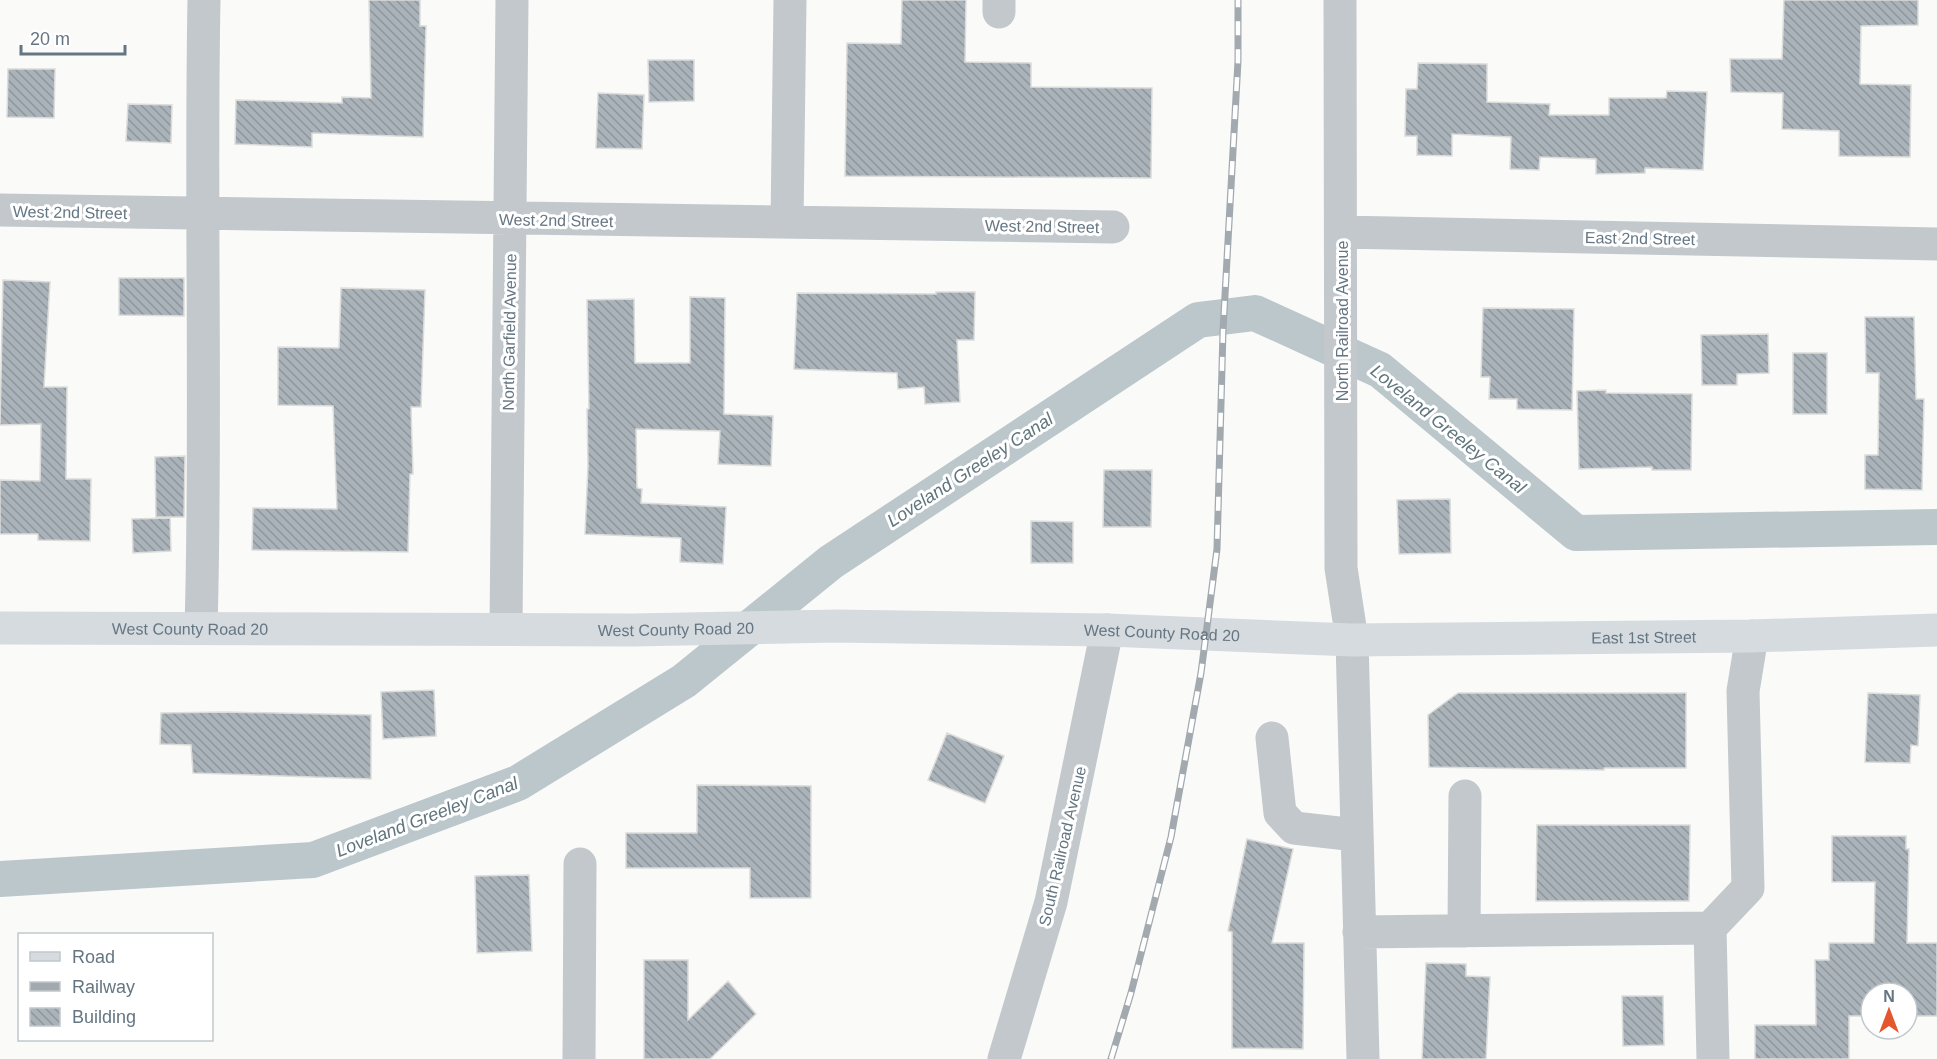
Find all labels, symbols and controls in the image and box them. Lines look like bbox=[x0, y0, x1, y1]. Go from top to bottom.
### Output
scale bar bbox=[21, 18, 124, 56]
text: 20 m bbox=[30, 29, 70, 49]
street label: West 2nd Street bbox=[13, 203, 128, 222]
street label: West 2nd Street bbox=[499, 211, 614, 230]
street label: West 2nd Street bbox=[985, 217, 1100, 236]
street label: East 2nd Street bbox=[1585, 229, 1696, 248]
street label: North Railroad Avenue bbox=[1334, 241, 1351, 401]
street label: North Garfield Avenue bbox=[500, 253, 519, 411]
water label: Loveland Greeley Canal bbox=[1367, 360, 1530, 498]
water label: Loveland Greeley Canal bbox=[884, 408, 1057, 531]
street label: West County Road 20 bbox=[112, 620, 268, 638]
street label: West County Road 20 bbox=[598, 620, 754, 639]
street label: West County Road 20 bbox=[1084, 622, 1240, 644]
street label: East 1st Street bbox=[1591, 629, 1697, 647]
street label: South Railroad Avenue bbox=[1036, 765, 1089, 928]
water label: Loveland Greeley Canal bbox=[333, 773, 522, 861]
legend bbox=[18, 933, 213, 1041]
text: Road bbox=[72, 947, 115, 967]
text: Railway bbox=[72, 977, 135, 997]
north arrow bbox=[1859, 981, 1919, 1041]
text: N bbox=[1883, 988, 1895, 1005]
text: Building bbox=[72, 1007, 136, 1027]

